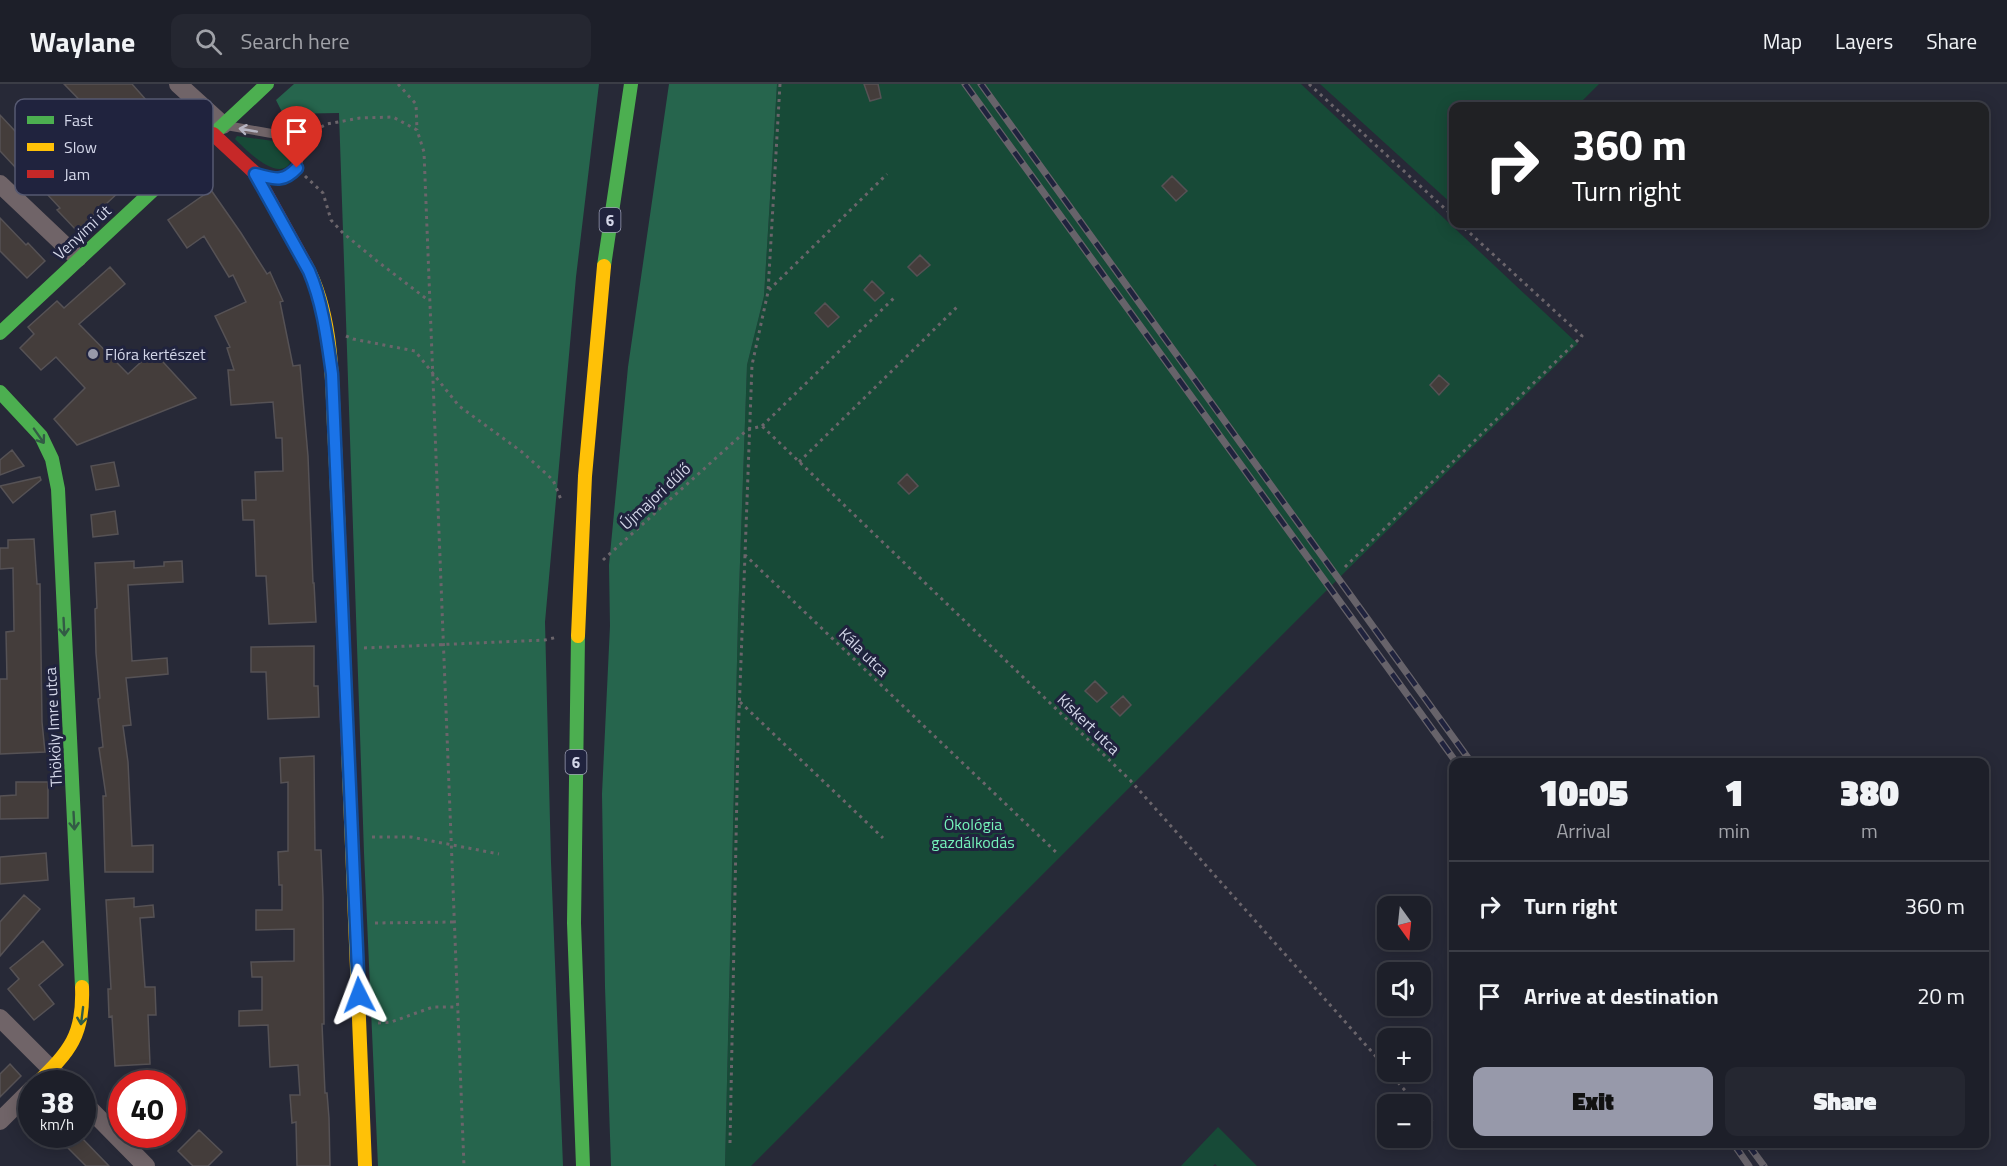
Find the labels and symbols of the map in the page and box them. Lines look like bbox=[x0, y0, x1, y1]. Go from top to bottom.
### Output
legend bbox=[15, 99, 213, 195]
pin bbox=[271, 106, 322, 168]
text: Fast bbox=[64, 108, 93, 132]
one-way arrow bbox=[239, 124, 259, 135]
text: Slow bbox=[64, 135, 97, 159]
text: Jam bbox=[64, 162, 90, 186]
street label: Venyimi út bbox=[48, 199, 116, 265]
road number: 6 bbox=[600, 208, 620, 232]
place label: Flóra kertészet bbox=[105, 342, 206, 366]
marker: Flóra kertészet bbox=[86, 347, 100, 361]
one-way arrow bbox=[33, 427, 45, 443]
street label: Újmajori dűlő bbox=[614, 457, 696, 535]
one-way arrow bbox=[59, 616, 70, 636]
street label: Kála utca bbox=[834, 622, 894, 682]
street label: Thököly Imre utca bbox=[38, 667, 68, 787]
street label: Kiskert utca bbox=[1052, 688, 1126, 760]
road number: 6 bbox=[566, 750, 586, 774]
one-way arrow bbox=[68, 811, 79, 831]
park label: Ökológia gazdálkodás bbox=[931, 812, 1015, 854]
north arrow bbox=[1377, 896, 1431, 950]
position arrow bbox=[327, 963, 391, 1027]
one-way arrow bbox=[76, 1006, 87, 1025]
speed limit sign: 40 bbox=[108, 1070, 186, 1148]

